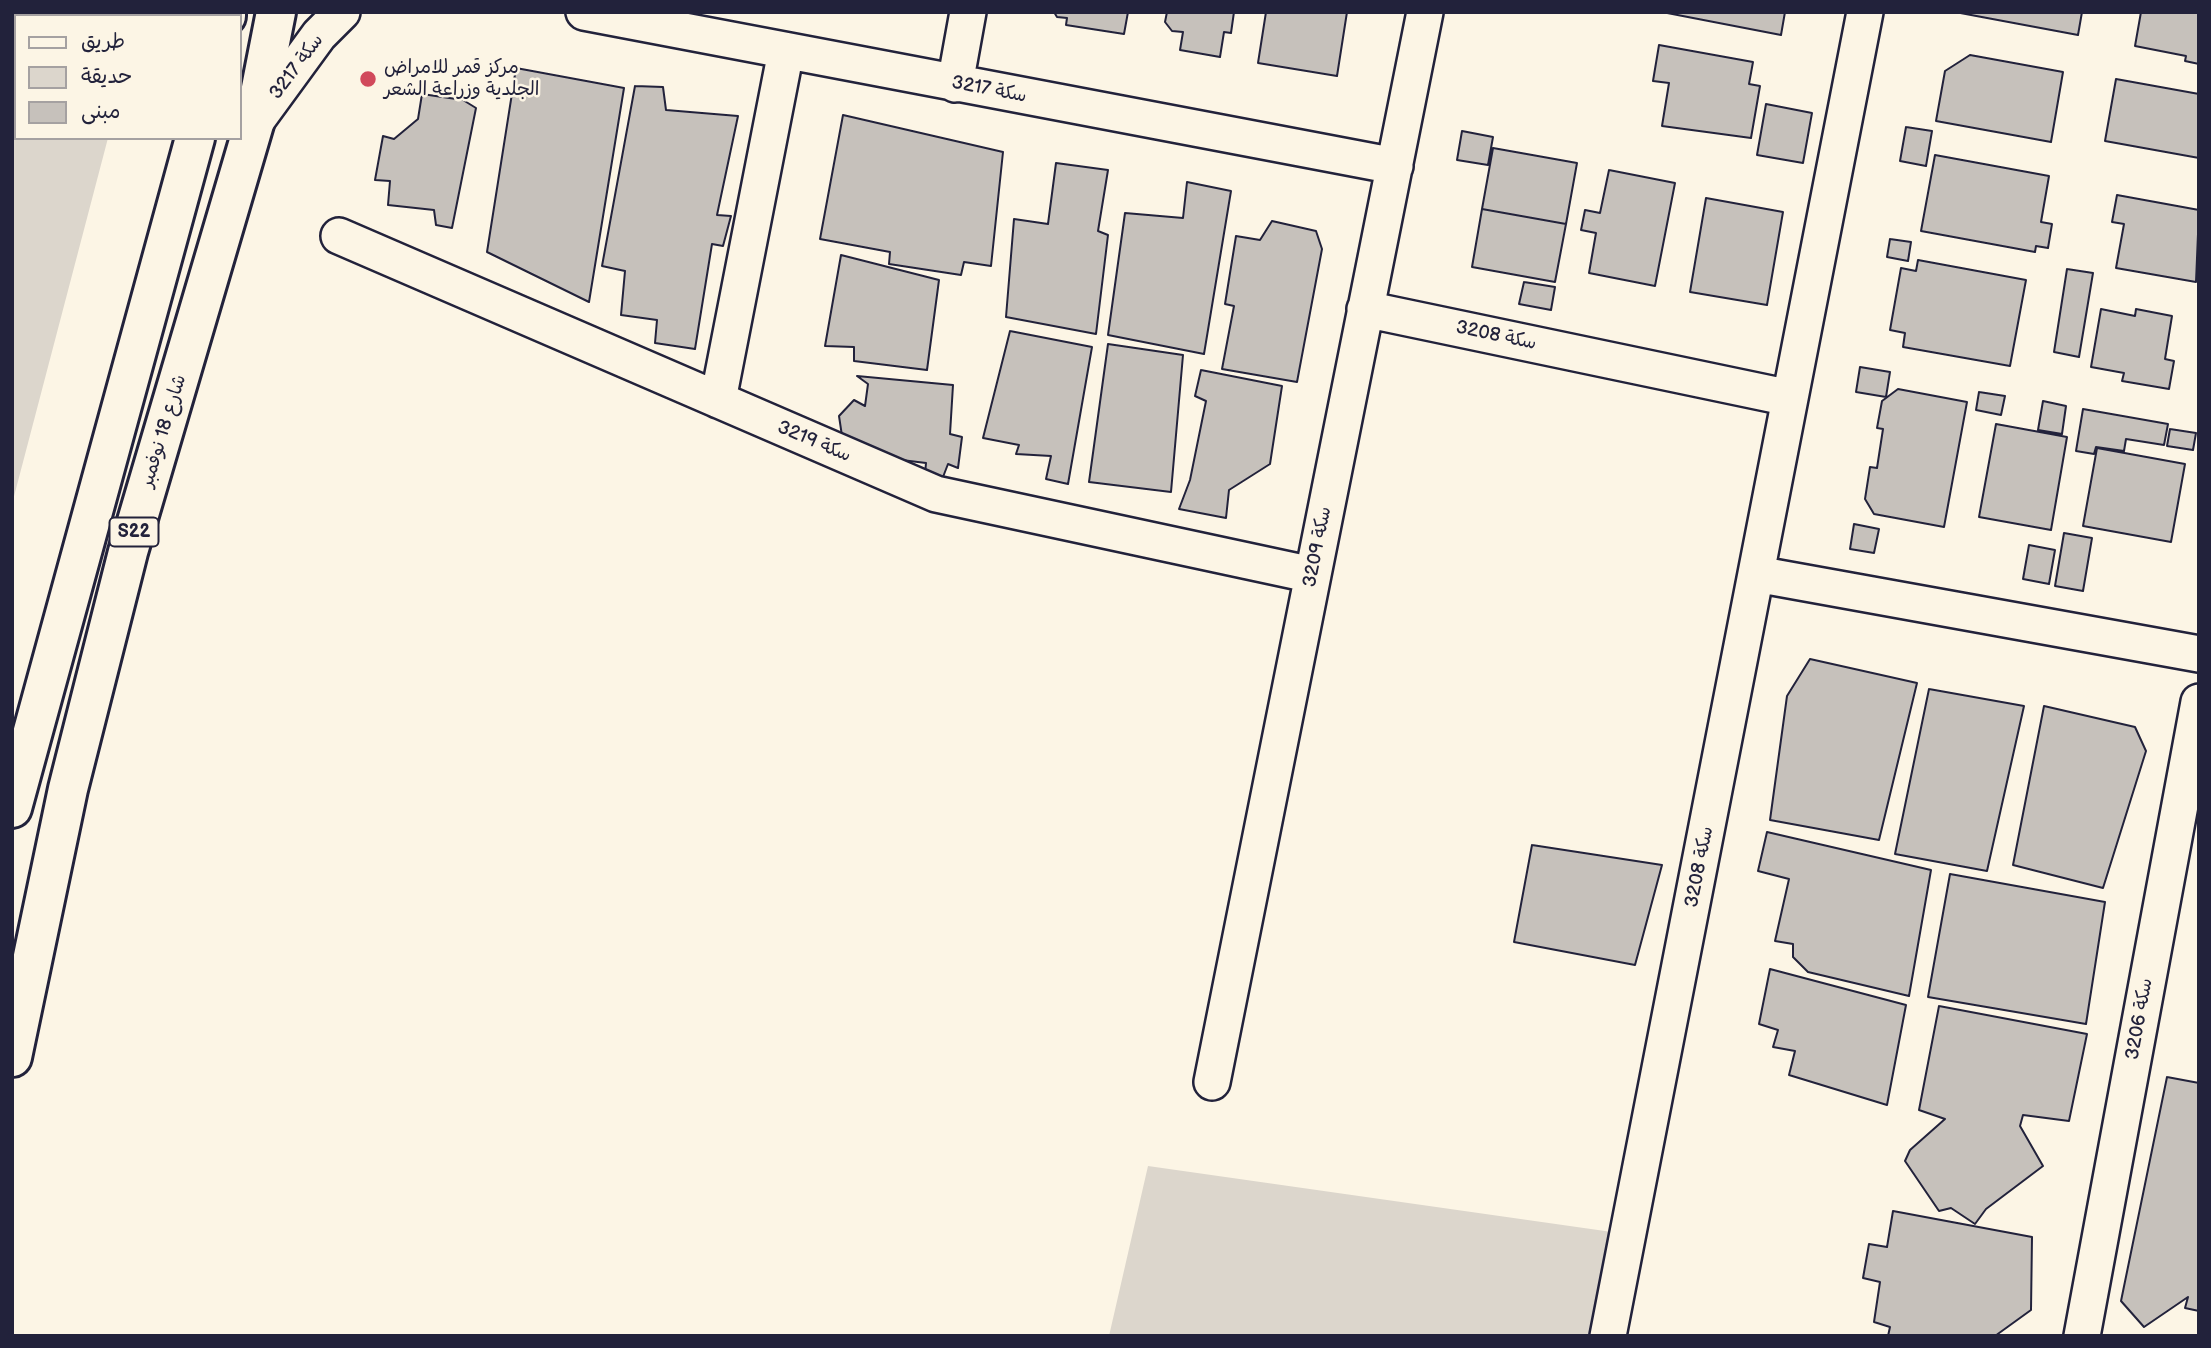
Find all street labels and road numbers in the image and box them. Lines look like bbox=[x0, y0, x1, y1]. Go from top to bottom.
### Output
street label: سكة 3217 bbox=[265, 30, 329, 104]
street label: سكة 3217 bbox=[949, 72, 1029, 108]
street label: سكة 3208 bbox=[1454, 316, 1538, 356]
street label: شارع 18 نوفمبر bbox=[136, 372, 192, 490]
street label: سكة 3219 bbox=[774, 416, 854, 468]
street label: سكة 3209 bbox=[1299, 505, 1337, 589]
road number: S22 bbox=[110, 518, 158, 546]
street label: سكة 3208 bbox=[1681, 825, 1719, 909]
street label: سكة 3206 bbox=[2122, 976, 2158, 1062]

